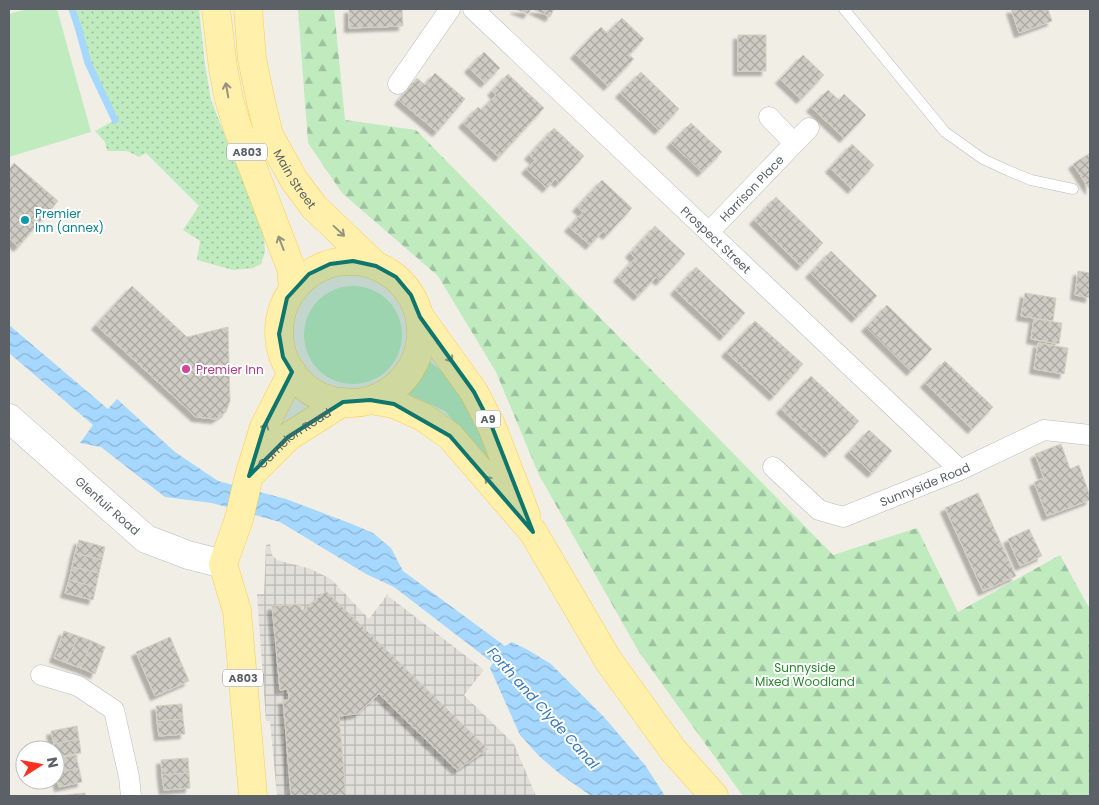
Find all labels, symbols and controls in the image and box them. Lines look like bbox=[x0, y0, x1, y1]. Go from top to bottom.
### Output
one-way arrow bbox=[222, 82, 232, 98]
road number: A803 bbox=[227, 144, 267, 160]
street label: Main Street bbox=[270, 146, 321, 212]
street label: Harrison Place bbox=[715, 151, 787, 225]
street label: Prospect Street bbox=[677, 202, 755, 277]
place label: Premier Inn (annex) bbox=[35, 205, 104, 236]
marker: Premier Inn (annex) bbox=[19, 214, 31, 226]
one-way arrow bbox=[333, 225, 345, 237]
one-way arrow bbox=[276, 236, 285, 251]
one-way arrow bbox=[443, 349, 454, 362]
place label: Premier Inn bbox=[196, 361, 264, 378]
marker: Premier Inn bbox=[180, 363, 192, 375]
street label: Camelon Road bbox=[253, 403, 334, 472]
road number: A9 bbox=[476, 410, 500, 428]
one-way arrow bbox=[260, 423, 269, 438]
street label: Sunnyside Road bbox=[877, 458, 973, 510]
street label: Glenfuir Road bbox=[72, 472, 144, 539]
one-way arrow bbox=[484, 476, 495, 489]
water label: Forth and Clyde Canal bbox=[483, 643, 604, 774]
park label: Sunnyside Mixed Woodland bbox=[755, 659, 855, 690]
road number: A803 bbox=[223, 670, 263, 686]
north arrow bbox=[15, 740, 65, 790]
text: N bbox=[42, 755, 64, 770]

